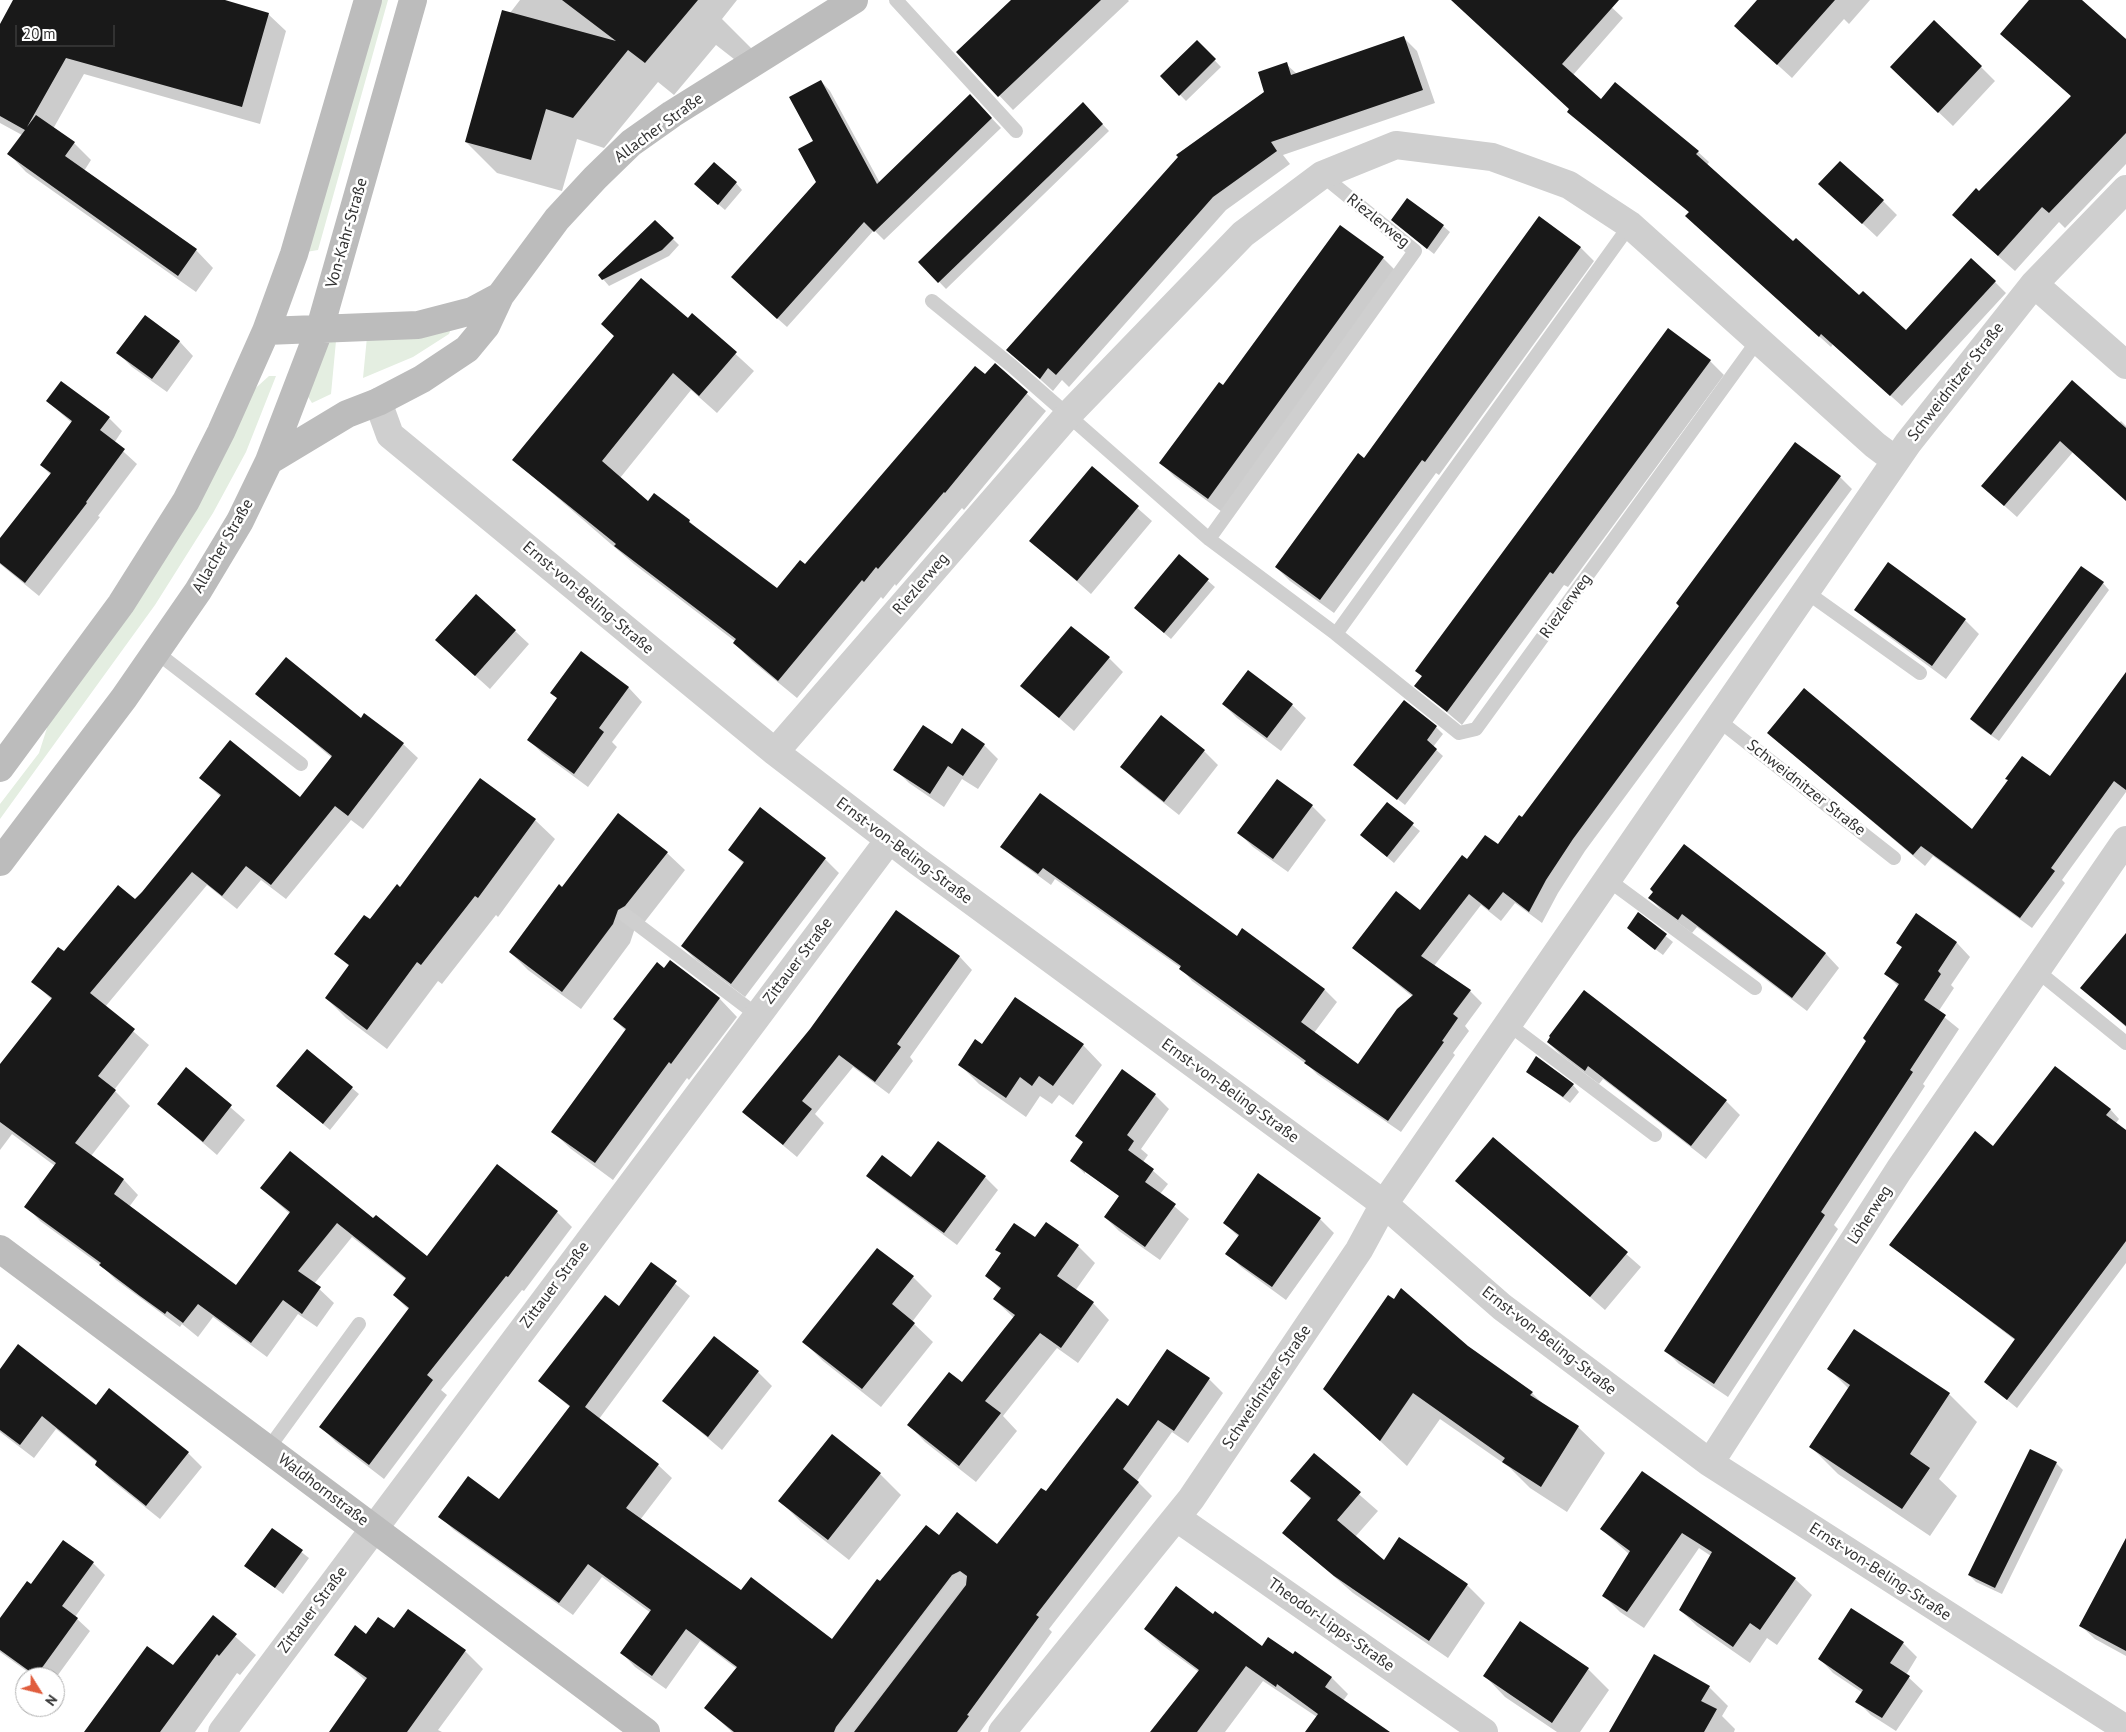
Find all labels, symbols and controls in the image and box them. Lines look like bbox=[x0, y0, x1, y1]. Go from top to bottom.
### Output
scale bar bbox=[18, 15, 118, 47]
text: 20 m bbox=[23, 24, 56, 43]
street label: Allacher Straße bbox=[611, 89, 707, 167]
street label: Von-Kahr-Straße bbox=[322, 176, 372, 290]
street label: Riezlerweg bbox=[1343, 190, 1413, 252]
street label: Schweidnitzer Straße bbox=[1904, 319, 2008, 445]
street label: Allacher Straße bbox=[188, 496, 258, 596]
street label: Ernst-von-Beling-Straße bbox=[519, 538, 657, 658]
street label: Riezlerweg bbox=[889, 549, 953, 619]
street label: Riezlerweg bbox=[1536, 570, 1596, 642]
street label: Schweidnitzer Straße bbox=[1743, 736, 1869, 840]
street label: Ernst-von-Beling-Straße bbox=[832, 794, 976, 908]
street label: Zittauer Straße bbox=[759, 914, 837, 1008]
street label: Ernst-von-Beling-Straße bbox=[1158, 1035, 1302, 1147]
street label: Löherweg bbox=[1844, 1182, 1896, 1248]
street label: Zittauer Straße bbox=[516, 1238, 594, 1332]
street label: Ernst-von-Beling-Straße bbox=[1478, 1283, 1620, 1399]
street label: Schweidnitzer Straße bbox=[1218, 1321, 1316, 1453]
street label: Waldhornstraße bbox=[274, 1450, 372, 1530]
street label: Ernst-von-Beling-Straße bbox=[1805, 1519, 1955, 1625]
street label: Zittauer Straße bbox=[274, 1563, 352, 1657]
street label: Theodor-Lipps-Straße bbox=[1264, 1574, 1398, 1676]
north arrow bbox=[15, 1667, 65, 1717]
text: N bbox=[41, 1691, 61, 1709]

